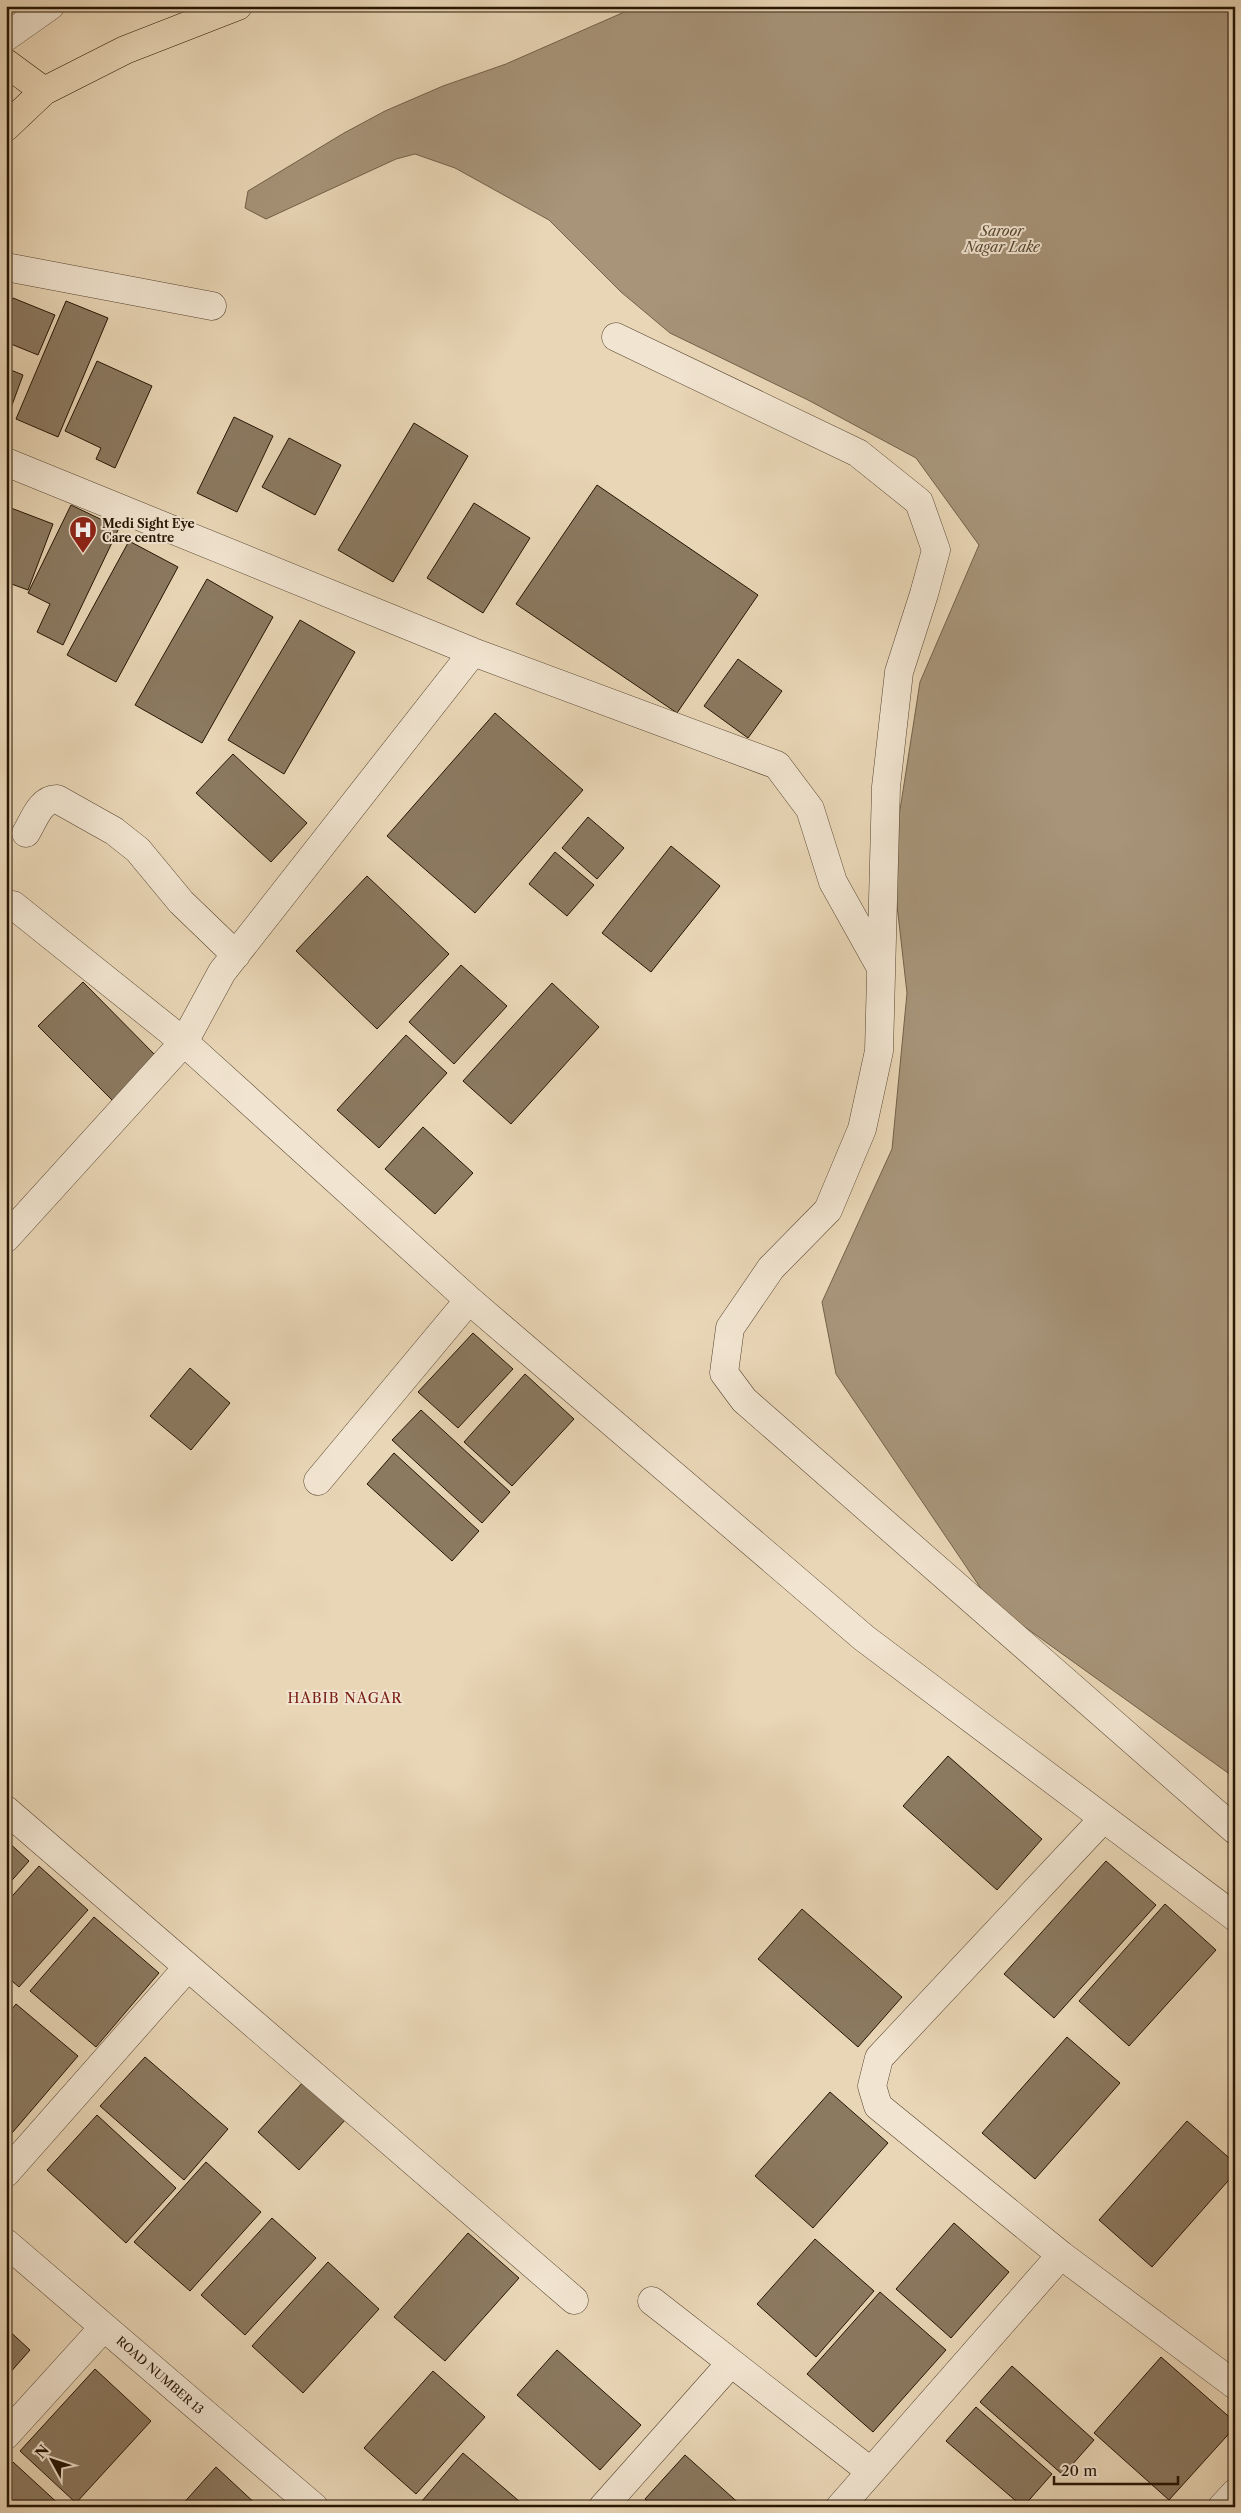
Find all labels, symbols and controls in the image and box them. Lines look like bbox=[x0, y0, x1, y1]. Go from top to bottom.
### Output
water label: Saroor Nagar Lake bbox=[963, 222, 1041, 256]
hospital icon: Medi Sight Eye Care centre bbox=[68, 515, 98, 554]
place label: Medi Sight Eye Care centre bbox=[102, 516, 195, 545]
district label: HABIB NAGAR bbox=[288, 1689, 403, 1707]
street label: ROAD NUMBER 13 bbox=[113, 2333, 207, 2417]
north arrow bbox=[28, 2436, 78, 2486]
text: N bbox=[31, 2441, 53, 2462]
scale bar bbox=[1054, 2453, 1177, 2485]
text: 20 m bbox=[1061, 2461, 1097, 2480]

